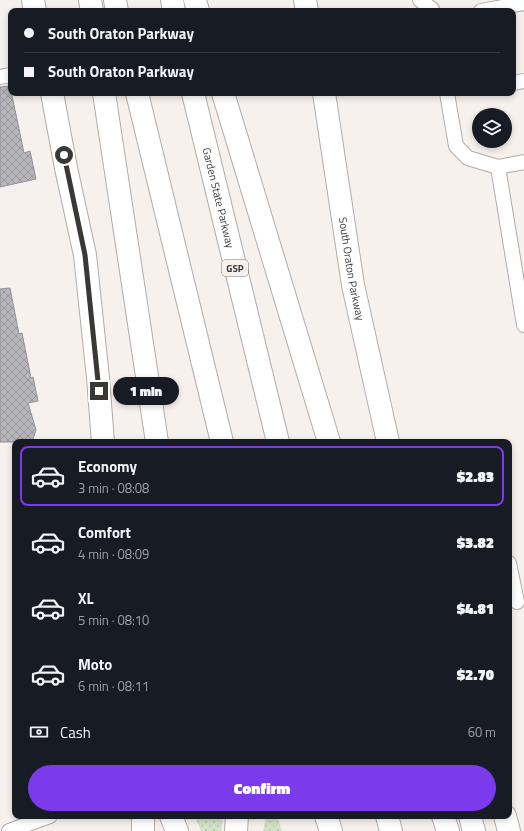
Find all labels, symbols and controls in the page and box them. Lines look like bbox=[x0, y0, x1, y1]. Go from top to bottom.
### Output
text: South Oraton Parkway bbox=[48, 22, 194, 45]
text: South Oraton Parkway bbox=[48, 60, 194, 83]
map controls bbox=[472, 108, 512, 148]
button: layers bbox=[472, 108, 512, 148]
route start bbox=[55, 146, 73, 164]
street label: Garden State Parkway bbox=[199, 146, 239, 251]
street label: South Oraton Parkway bbox=[335, 216, 369, 323]
road number: GSP bbox=[222, 260, 248, 276]
callout: 1 min bbox=[113, 377, 179, 405]
text: 1 min bbox=[130, 381, 162, 401]
route end bbox=[90, 382, 108, 400]
text: Economy bbox=[78, 455, 137, 478]
icon: car bbox=[30, 458, 66, 494]
text: $2.83 bbox=[457, 465, 494, 488]
text: 3 min · 08:08 bbox=[78, 478, 149, 498]
text: Comfort bbox=[78, 521, 131, 544]
icon: car bbox=[30, 524, 66, 560]
text: $3.82 bbox=[457, 531, 494, 554]
text: 4 min · 08:09 bbox=[78, 544, 149, 564]
text: XL bbox=[78, 587, 94, 610]
icon: car bbox=[30, 590, 66, 626]
text: $4.81 bbox=[457, 597, 494, 620]
text: 5 min · 08:10 bbox=[78, 610, 149, 630]
text: Moto bbox=[78, 653, 112, 676]
icon: car bbox=[30, 656, 66, 692]
text: $2.70 bbox=[457, 663, 494, 686]
text: 6 min · 08:11 bbox=[78, 676, 149, 696]
icon: cash bbox=[28, 721, 50, 743]
text: Cash bbox=[60, 721, 91, 744]
text: 60 m bbox=[468, 722, 496, 742]
button: Confirm bbox=[28, 765, 496, 811]

